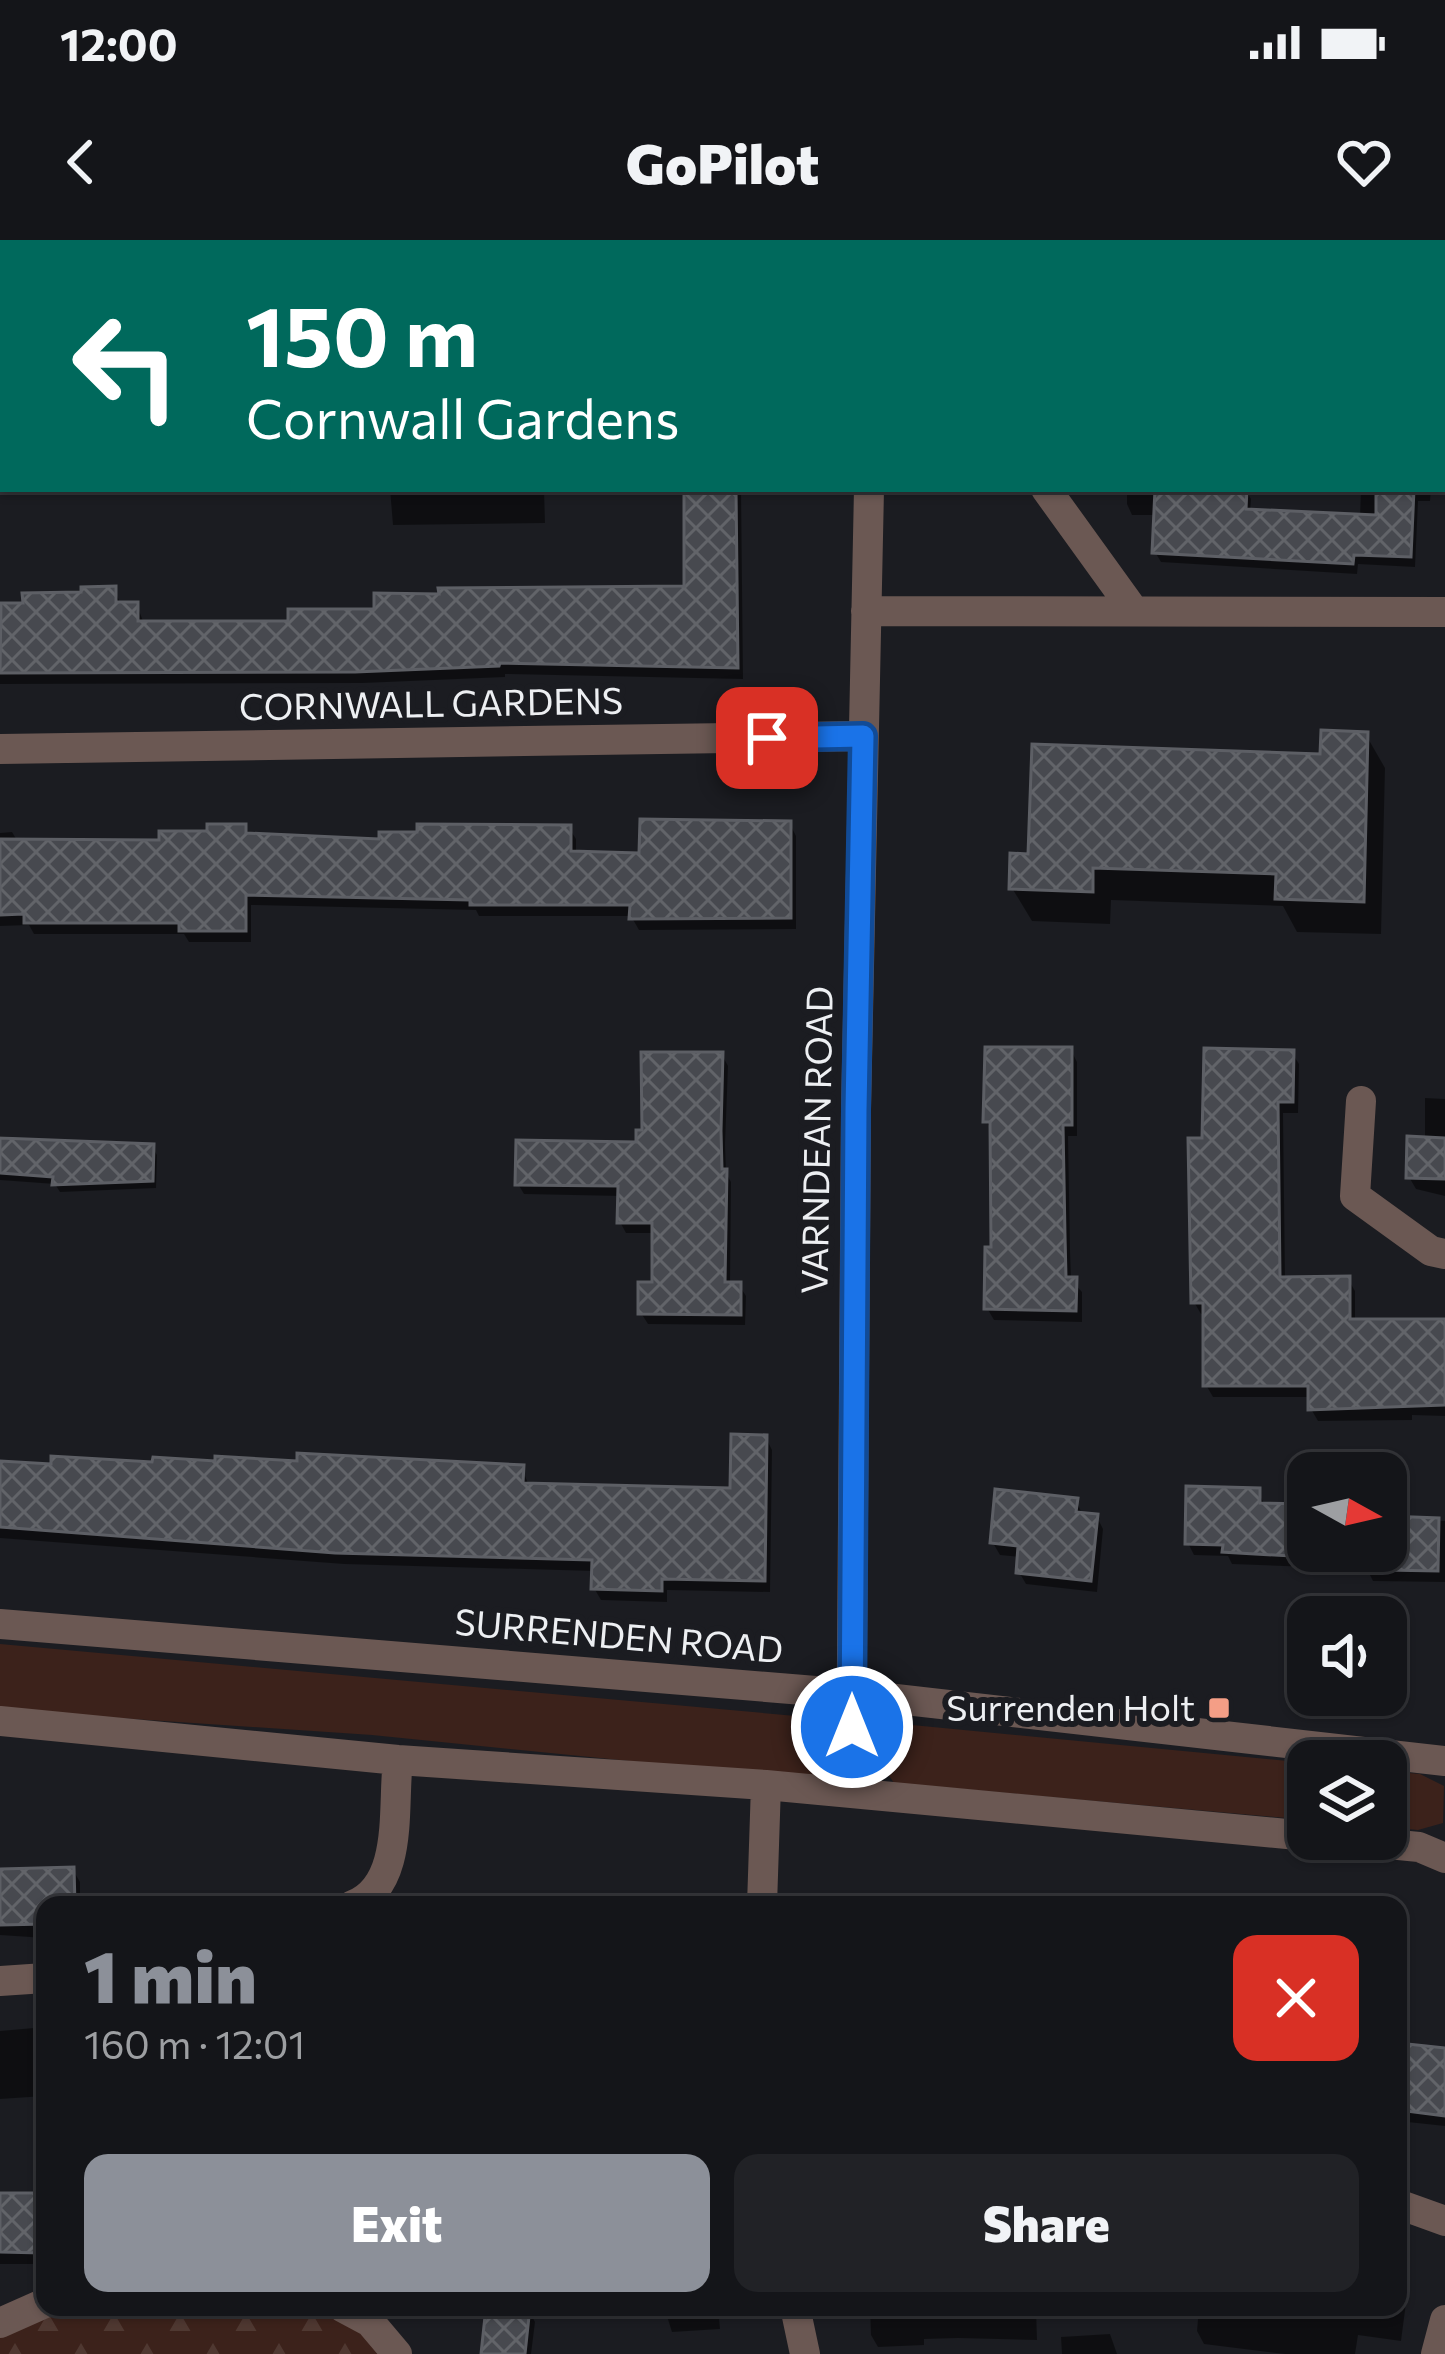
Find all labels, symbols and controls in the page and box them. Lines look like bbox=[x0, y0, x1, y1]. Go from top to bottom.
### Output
text: 12:00 bbox=[60, 15, 178, 70]
icon: back bbox=[48, 129, 114, 195]
text: GoPilot bbox=[626, 129, 819, 195]
icon: heart bbox=[1331, 129, 1397, 195]
text: 150 m bbox=[246, 282, 478, 384]
icon: left bbox=[48, 288, 204, 444]
text: Cornwall Gardens bbox=[246, 384, 680, 450]
street label: CORNWALL GARDENS bbox=[239, 677, 623, 727]
pin bbox=[716, 687, 818, 789]
icon: arrive bbox=[734, 705, 800, 771]
street label: VARNDEAN ROAD bbox=[790, 985, 840, 1294]
north arrow bbox=[1287, 1452, 1407, 1572]
map controls bbox=[1287, 1452, 1407, 1860]
button: sound bbox=[1287, 1596, 1407, 1716]
street label: SURRENDEN ROAD bbox=[453, 1598, 785, 1670]
position arrow bbox=[789, 1664, 915, 1790]
place label: Surrenden Holt bbox=[946, 1684, 1195, 1728]
marker: Surrenden Holt bbox=[1206, 1695, 1232, 1721]
button: layers bbox=[1287, 1740, 1407, 1860]
text: 1 min bbox=[84, 1930, 257, 2018]
button: close bbox=[1233, 1935, 1359, 2061]
text: 160 m · 12:01 bbox=[84, 2019, 305, 2067]
button: Exit bbox=[84, 2154, 710, 2292]
button: Share bbox=[734, 2154, 1359, 2292]

